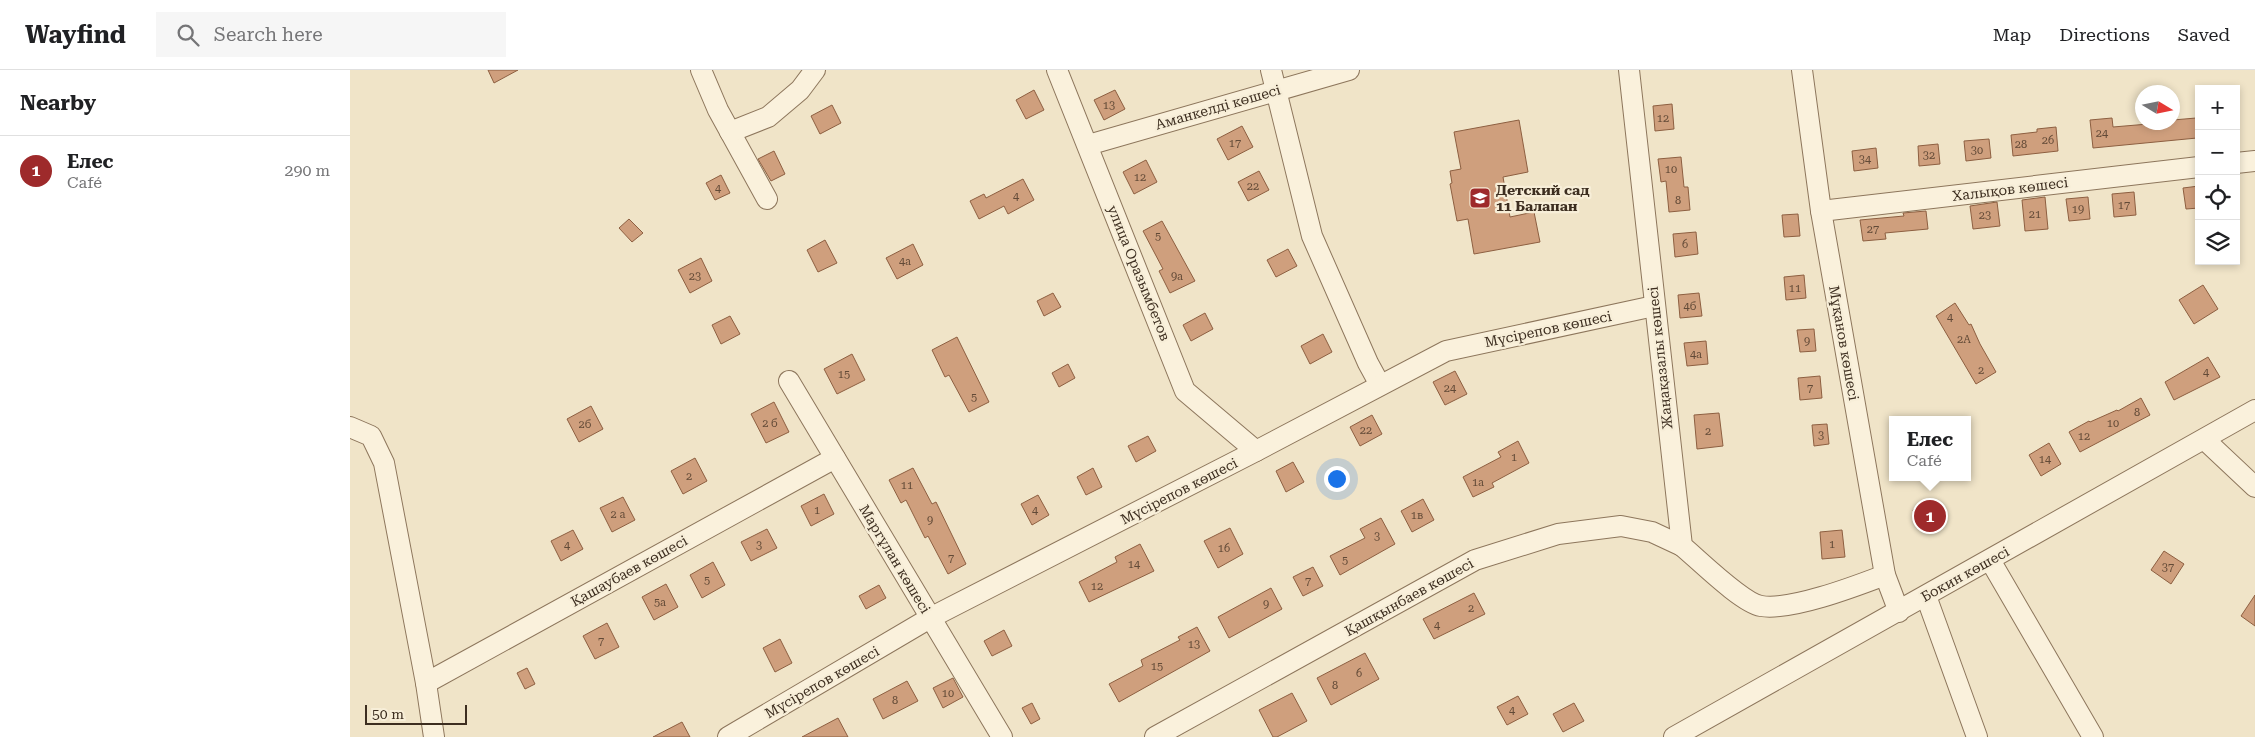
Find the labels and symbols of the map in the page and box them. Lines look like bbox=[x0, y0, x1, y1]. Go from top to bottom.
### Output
street label: Аманкелді көшесі bbox=[1153, 81, 1283, 133]
north arrow bbox=[2135, 85, 2180, 130]
house number: 13 bbox=[1103, 99, 1115, 112]
house number: 12 bbox=[1657, 112, 1669, 125]
house number: 24 bbox=[2096, 127, 2109, 140]
house number: 26 bbox=[2042, 134, 2054, 147]
house number: 17 bbox=[1229, 137, 1241, 150]
house number: 28 bbox=[2015, 138, 2027, 151]
house number: 30 bbox=[1971, 144, 1983, 157]
house number: 32 bbox=[1923, 149, 1935, 162]
house number: 34 bbox=[1859, 153, 1872, 166]
house number: 10 bbox=[1665, 163, 1677, 176]
house number: 12 bbox=[1134, 171, 1146, 184]
street label: Халықов көшесі bbox=[1951, 174, 2069, 204]
house number: 22 bbox=[1247, 180, 1259, 193]
house number: 4 bbox=[715, 182, 722, 195]
place label: Детский сад 11 Балапан bbox=[1496, 182, 1589, 214]
school or university icon: Детский сад 11 Балапан bbox=[1468, 186, 1492, 210]
house number: 4 bbox=[1013, 190, 1020, 203]
house number: 8 bbox=[1675, 194, 1681, 207]
house number: 17 bbox=[2118, 199, 2130, 212]
street label: улица Оразымбетов bbox=[1104, 203, 1174, 343]
house number: 19 bbox=[2072, 203, 2084, 216]
house number: 21 bbox=[2029, 208, 2041, 221]
house number: 23 bbox=[1979, 209, 1991, 222]
house number: 27 bbox=[1867, 223, 1879, 236]
house number: 5 bbox=[1155, 230, 1161, 243]
house number: 6 bbox=[1682, 238, 1688, 251]
house number: 4а bbox=[899, 255, 911, 268]
house number: 23 bbox=[689, 270, 701, 283]
house number: 9а bbox=[1171, 270, 1183, 283]
house number: 11 bbox=[1789, 282, 1801, 295]
street label: Мұқанов көшесі bbox=[1826, 284, 1862, 402]
street label: Жаңақазалы көшесі bbox=[1644, 285, 1675, 430]
house number: 4б bbox=[1684, 300, 1697, 313]
street label: Мүсірепов көшесі bbox=[1483, 308, 1613, 350]
house number: 4 bbox=[1947, 311, 1954, 324]
house number: 2А bbox=[1957, 333, 1971, 346]
house number: 9 bbox=[1804, 335, 1810, 348]
house number: 4а bbox=[1690, 348, 1702, 361]
house number: 2 bbox=[1978, 364, 1984, 377]
house number: 4 bbox=[2203, 366, 2210, 379]
house number: 15 bbox=[838, 368, 850, 381]
house number: 24 bbox=[1444, 382, 1457, 395]
house number: 7 bbox=[1807, 382, 1813, 395]
house number: 5 bbox=[971, 391, 977, 404]
house number: 8 bbox=[2134, 406, 2140, 419]
house number: 2 б bbox=[762, 417, 778, 430]
house number: 10 bbox=[2107, 417, 2119, 430]
house number: 2б bbox=[579, 418, 592, 431]
house number: 22 bbox=[1360, 424, 1372, 437]
house number: 2 bbox=[1705, 425, 1711, 438]
house number: 3 bbox=[1818, 429, 1824, 442]
house number: 12 bbox=[2078, 430, 2090, 443]
house number: 1 bbox=[1511, 451, 1517, 464]
house number: 14 bbox=[2039, 453, 2052, 466]
street label: Мүсірепов көшесі bbox=[1118, 454, 1241, 527]
your location bbox=[1324, 466, 1350, 492]
house number: 2 bbox=[686, 470, 692, 483]
house number: 1а bbox=[1472, 476, 1484, 489]
house number: 11 bbox=[901, 479, 913, 492]
pin: 1 bbox=[1914, 497, 1946, 535]
street label: Маргұлан көшесі bbox=[856, 502, 934, 617]
house number: 1 bbox=[814, 504, 820, 517]
house number: 4 bbox=[1032, 504, 1039, 517]
house number: 2 а bbox=[611, 508, 625, 521]
house number: 1в bbox=[1411, 509, 1423, 522]
house number: 9 bbox=[927, 514, 933, 527]
house number: 3 bbox=[1374, 530, 1380, 543]
street label: Қашаубаев көшесі bbox=[568, 532, 691, 610]
house number: 1 bbox=[1829, 538, 1835, 551]
house number: 4 bbox=[564, 539, 571, 552]
house number: 3 bbox=[756, 539, 762, 552]
house number: 16 bbox=[1218, 542, 1230, 555]
street label: Бокин көшесі bbox=[1918, 543, 2012, 605]
house number: 7 bbox=[948, 552, 954, 565]
house number: 5 bbox=[1342, 554, 1348, 567]
street label: Қашқынбаев көшесі bbox=[1342, 555, 1477, 639]
house number: 14 bbox=[1128, 558, 1141, 571]
house number: 37 bbox=[2162, 561, 2174, 574]
house number: 5 bbox=[704, 574, 710, 587]
house number: 7 bbox=[1305, 575, 1311, 588]
house number: 12 bbox=[1091, 580, 1103, 593]
house number: 5а bbox=[654, 596, 666, 609]
house number: 9 bbox=[1263, 598, 1269, 611]
house number: 2 bbox=[1468, 602, 1474, 615]
house number: 4 bbox=[1434, 619, 1441, 632]
house number: 7 bbox=[598, 635, 604, 648]
house number: 13 bbox=[1188, 638, 1200, 651]
street label: Мүсірепов көшесі bbox=[762, 642, 882, 721]
house number: 15 bbox=[1151, 660, 1163, 673]
house number: 6 bbox=[1356, 667, 1362, 680]
house number: 8 bbox=[1332, 679, 1338, 692]
house number: 10 bbox=[942, 687, 954, 700]
house number: 8 bbox=[892, 694, 898, 707]
scale bar bbox=[365, 702, 468, 725]
house number: 4 bbox=[1509, 704, 1516, 717]

